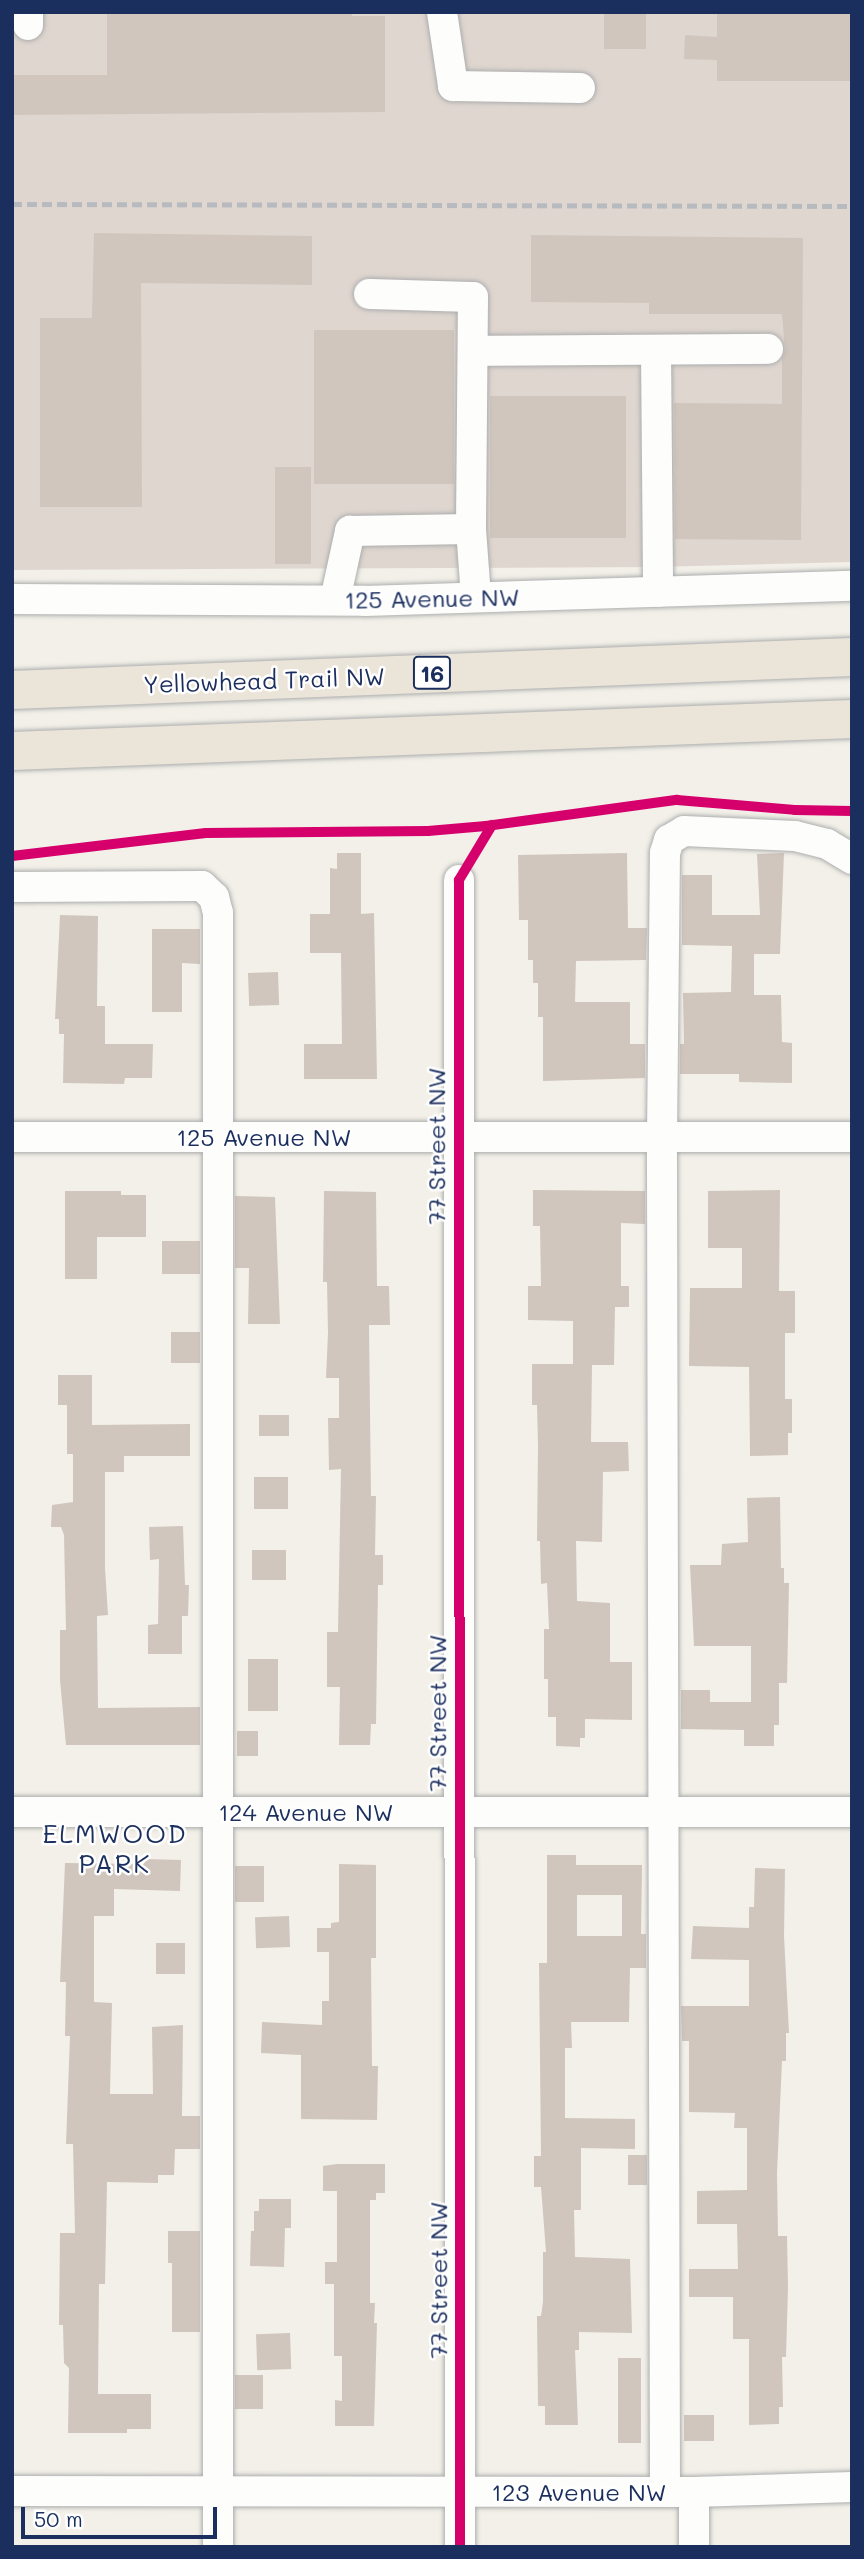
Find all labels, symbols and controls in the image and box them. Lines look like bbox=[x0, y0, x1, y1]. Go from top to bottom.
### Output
street label: 125 Avenue NW bbox=[344, 582, 520, 614]
road number: 16 bbox=[413, 653, 451, 692]
street label: Yellowhead Trail NW bbox=[143, 661, 385, 699]
street label: 77 Street NW bbox=[422, 1067, 450, 1225]
street label: 125 Avenue NW bbox=[176, 1123, 352, 1151]
street label: 77 Street NW bbox=[423, 1634, 451, 1792]
street label: 124 Avenue NW bbox=[218, 1798, 394, 1826]
district label: ELMWOOD PARK bbox=[43, 1818, 187, 1880]
street label: 77 Street NW bbox=[424, 2201, 452, 2359]
street label: 123 Avenue NW bbox=[491, 2478, 667, 2506]
scale bar bbox=[24, 2492, 220, 2536]
text: 50 m bbox=[34, 2505, 83, 2532]

